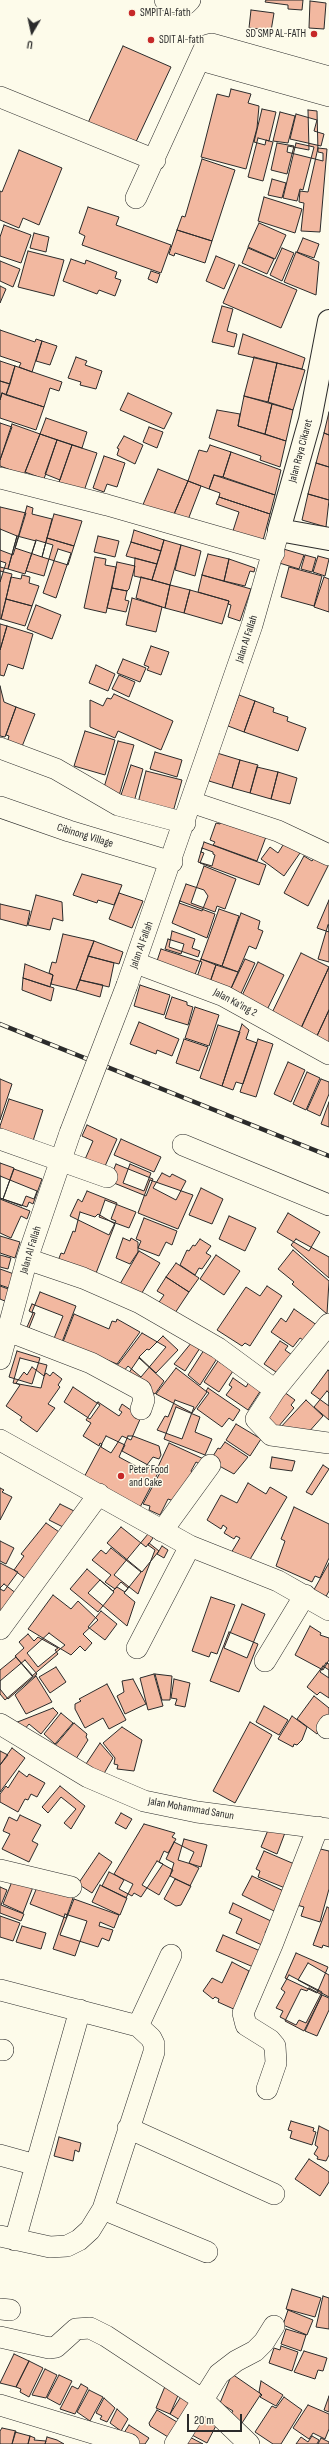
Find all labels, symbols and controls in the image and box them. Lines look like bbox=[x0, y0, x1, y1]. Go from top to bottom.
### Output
place label: SMPIT Al-fath bbox=[140, 6, 191, 20]
marker: SMPIT Al-fath bbox=[127, 8, 137, 18]
north arrow bbox=[12, 12, 52, 52]
place label: SD SMP AL-FATH bbox=[246, 27, 306, 41]
marker: SD SMP AL-FATH bbox=[309, 29, 319, 39]
place label: SDIT Al-fath bbox=[159, 33, 204, 47]
marker: SDIT Al-fath bbox=[146, 35, 156, 45]
text: U bbox=[26, 37, 34, 51]
street label: Jalan Raya Cikaret bbox=[286, 418, 316, 484]
street label: Jalan Al Fallah bbox=[233, 614, 261, 664]
street label: Cibinong Village bbox=[55, 821, 115, 851]
street label: Jalan Al Fallah bbox=[127, 920, 157, 970]
street label: Jalan Ka'ing 2 bbox=[211, 986, 259, 1020]
street label: Jalan Al Fallah bbox=[18, 1225, 44, 1275]
place label: Peter Food and Cake bbox=[129, 1463, 168, 1489]
marker: Peter Food and Cake bbox=[116, 1471, 126, 1481]
street label: Jalan Mohammad Sanun bbox=[147, 1795, 235, 1823]
scale bar bbox=[189, 2406, 244, 2432]
text: 20 m bbox=[194, 2413, 214, 2428]

